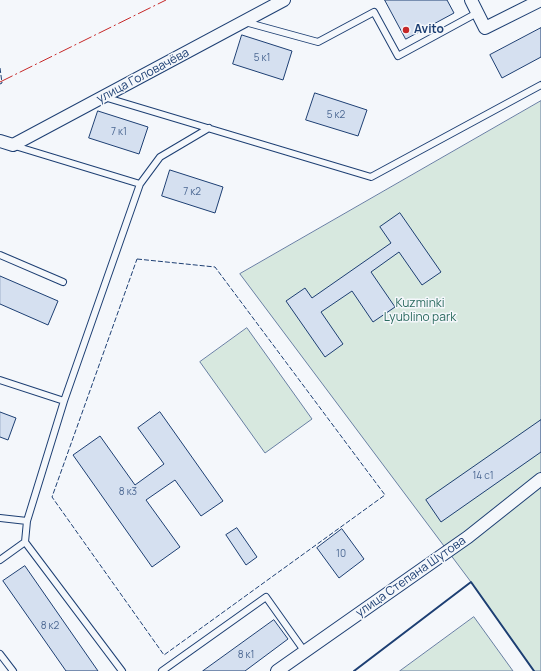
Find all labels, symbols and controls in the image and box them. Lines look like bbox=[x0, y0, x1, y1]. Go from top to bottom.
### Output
place label: Avito bbox=[414, 23, 444, 37]
marker: Avito bbox=[401, 25, 411, 35]
street label: улица Головачёва bbox=[94, 46, 192, 106]
house number: 5 к1 bbox=[254, 52, 270, 64]
house number: 5 к2 bbox=[327, 109, 345, 121]
house number: 7 к1 bbox=[111, 126, 127, 138]
house number: 7 к2 bbox=[183, 186, 201, 198]
park label: Kuzminki Lyublino park bbox=[384, 297, 456, 325]
house number: 14 с1 bbox=[472, 470, 494, 482]
house number: 8 к3 bbox=[119, 486, 137, 498]
street label: улица Степана Шутова bbox=[353, 534, 469, 620]
house number: 10 bbox=[336, 548, 346, 560]
house number: 8 к2 bbox=[41, 620, 59, 632]
house number: 8 к1 bbox=[238, 649, 254, 661]

